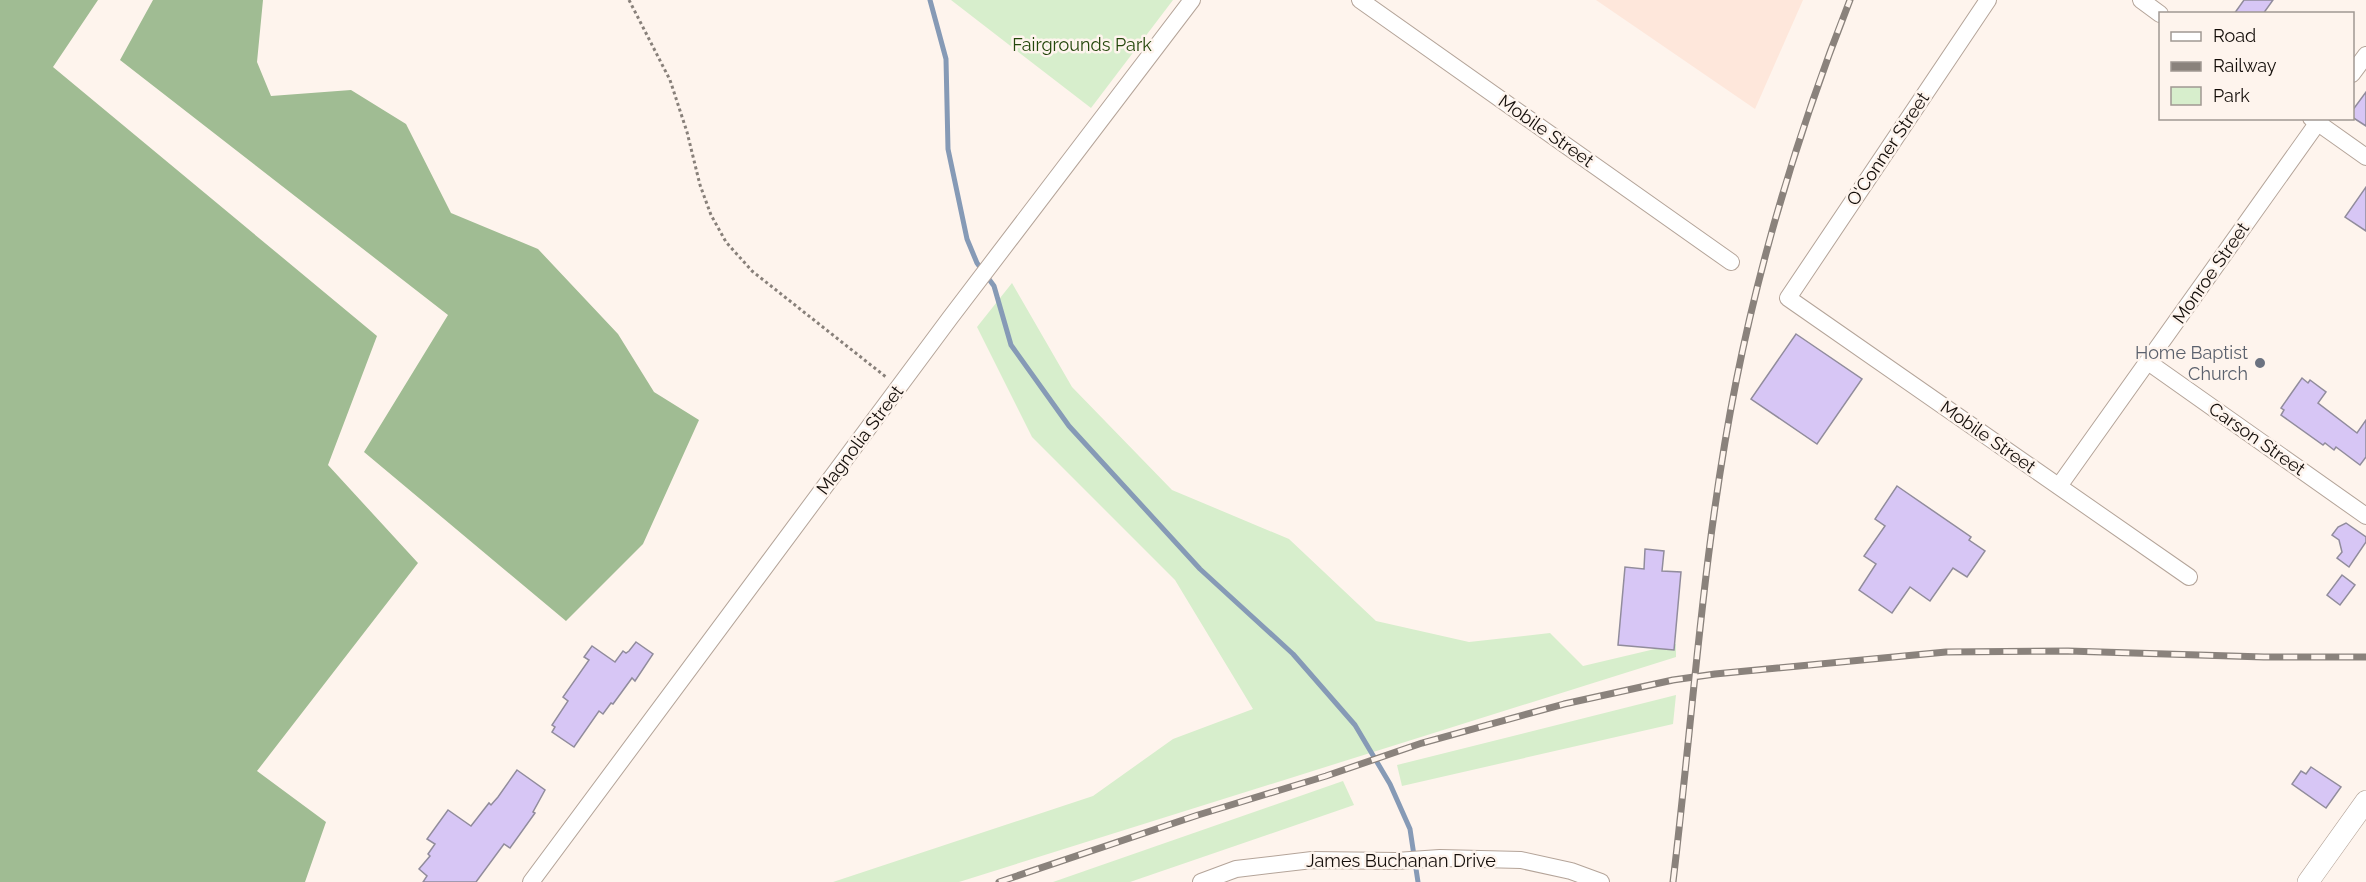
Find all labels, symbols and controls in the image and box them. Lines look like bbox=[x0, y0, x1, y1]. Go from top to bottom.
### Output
legend bbox=[2159, 12, 2354, 120]
text: Road bbox=[2213, 25, 2256, 46]
park label: Fairgrounds Park bbox=[1012, 34, 1152, 55]
text: Railway bbox=[2213, 55, 2277, 76]
text: Park bbox=[2213, 85, 2250, 106]
street label: O'Conner Street bbox=[1842, 88, 1933, 209]
street label: Mobile Street bbox=[1495, 90, 1598, 171]
street label: Monroe Street bbox=[2168, 218, 2253, 327]
place label: Home Baptist Church bbox=[2135, 342, 2248, 384]
marker: Home Baptist Church bbox=[2253, 356, 2267, 370]
street label: Magnolia Street bbox=[812, 381, 907, 498]
street label: Mobile Street bbox=[1937, 396, 2040, 477]
street label: Carson Street bbox=[2205, 398, 2310, 480]
street label: James Buchanan Drive bbox=[1306, 850, 1496, 871]

